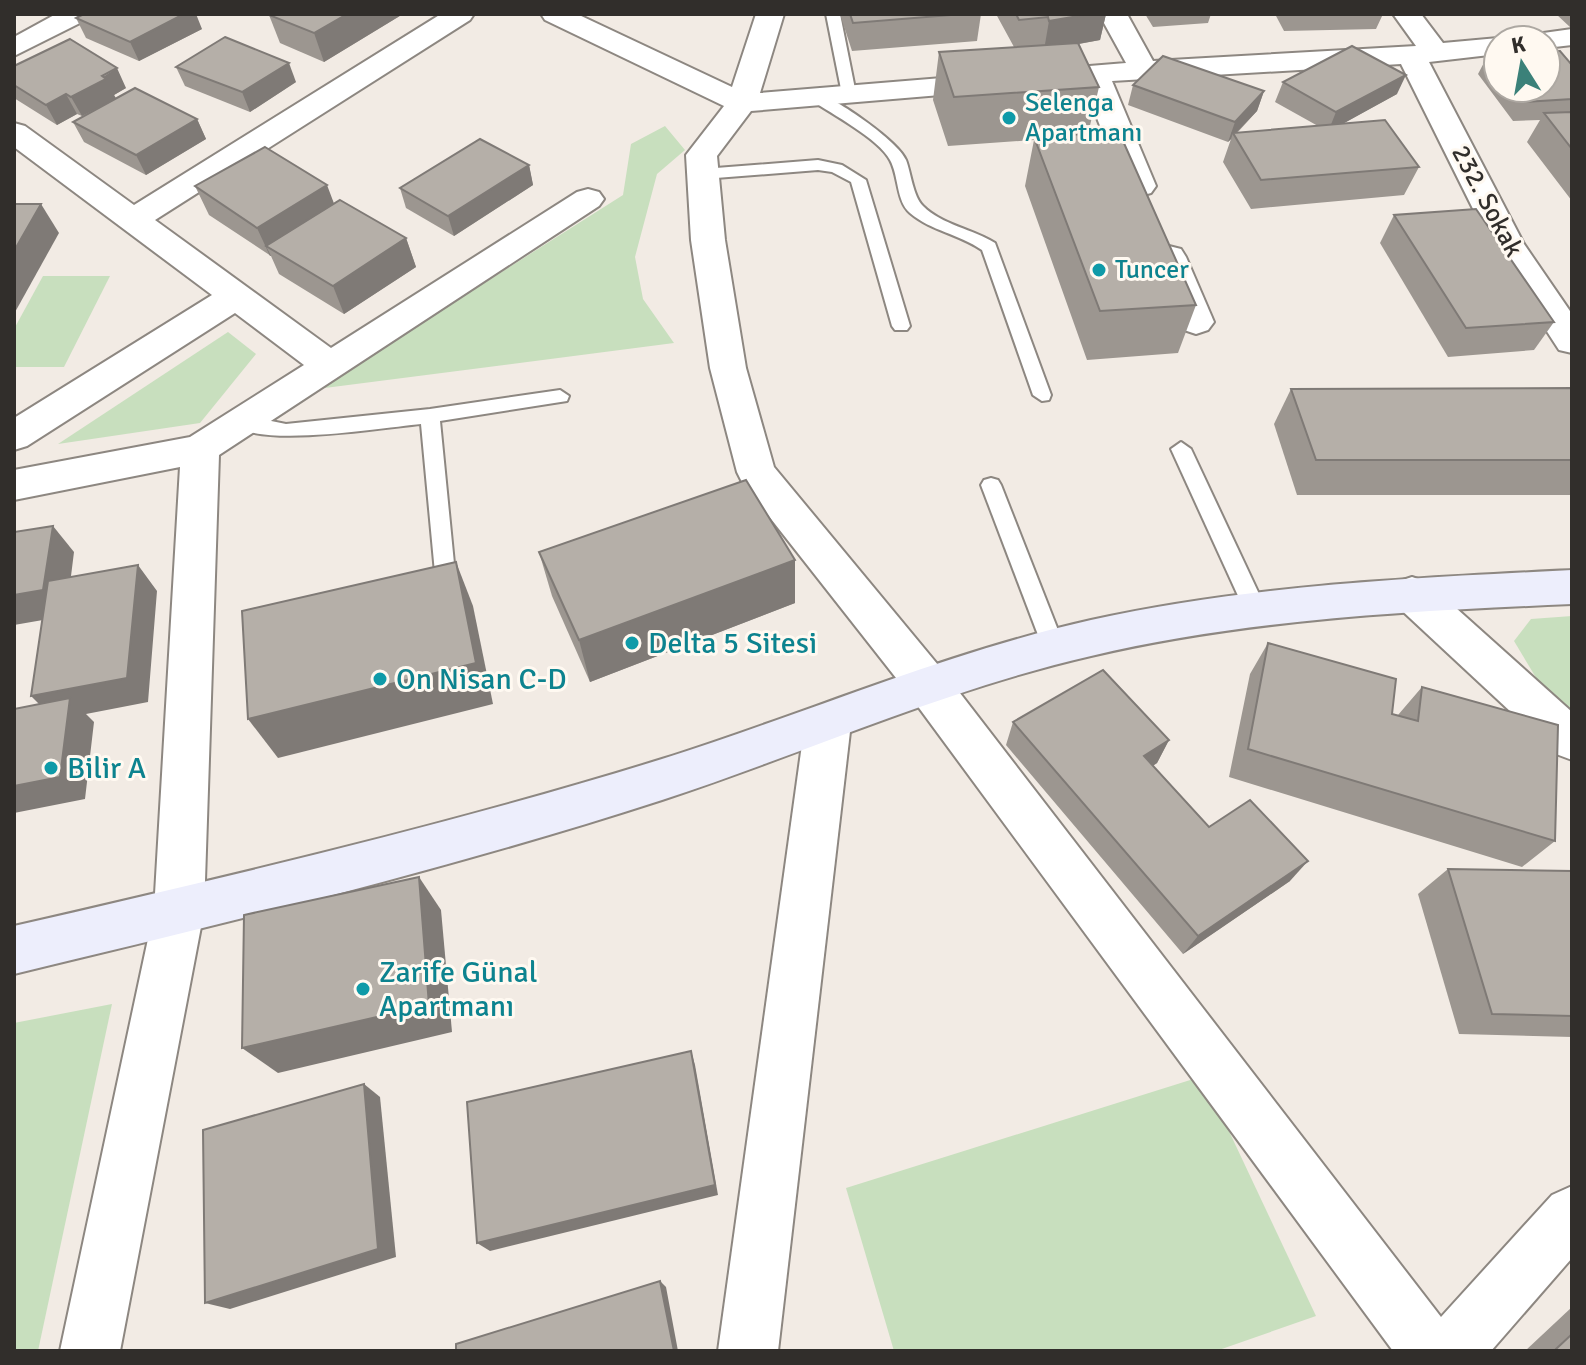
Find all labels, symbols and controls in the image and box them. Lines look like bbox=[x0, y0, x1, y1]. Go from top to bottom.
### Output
north arrow bbox=[1482, 24, 1562, 104]
text: K bbox=[1509, 30, 1528, 59]
place label: Selenga Apartmanı bbox=[1025, 87, 1142, 149]
marker: Selenga Apartmanı bbox=[1000, 109, 1018, 127]
street label: 232. Sokak bbox=[1444, 140, 1530, 262]
place label: Tuncer bbox=[1115, 254, 1189, 286]
marker: Tuncer bbox=[1090, 261, 1108, 279]
place label: Delta 5 Sitesi bbox=[648, 625, 817, 662]
marker: Delta 5 Sitesi bbox=[623, 634, 641, 652]
place label: On Nisan C-D bbox=[396, 661, 567, 698]
marker: On Nisan C-D bbox=[371, 670, 389, 688]
place label: Bilir A bbox=[67, 750, 146, 787]
marker: Bilir A bbox=[42, 759, 60, 777]
place label: Zarife Günal Apartmanı bbox=[379, 954, 538, 1025]
marker: Zarife Günal Apartmanı bbox=[354, 980, 372, 998]

